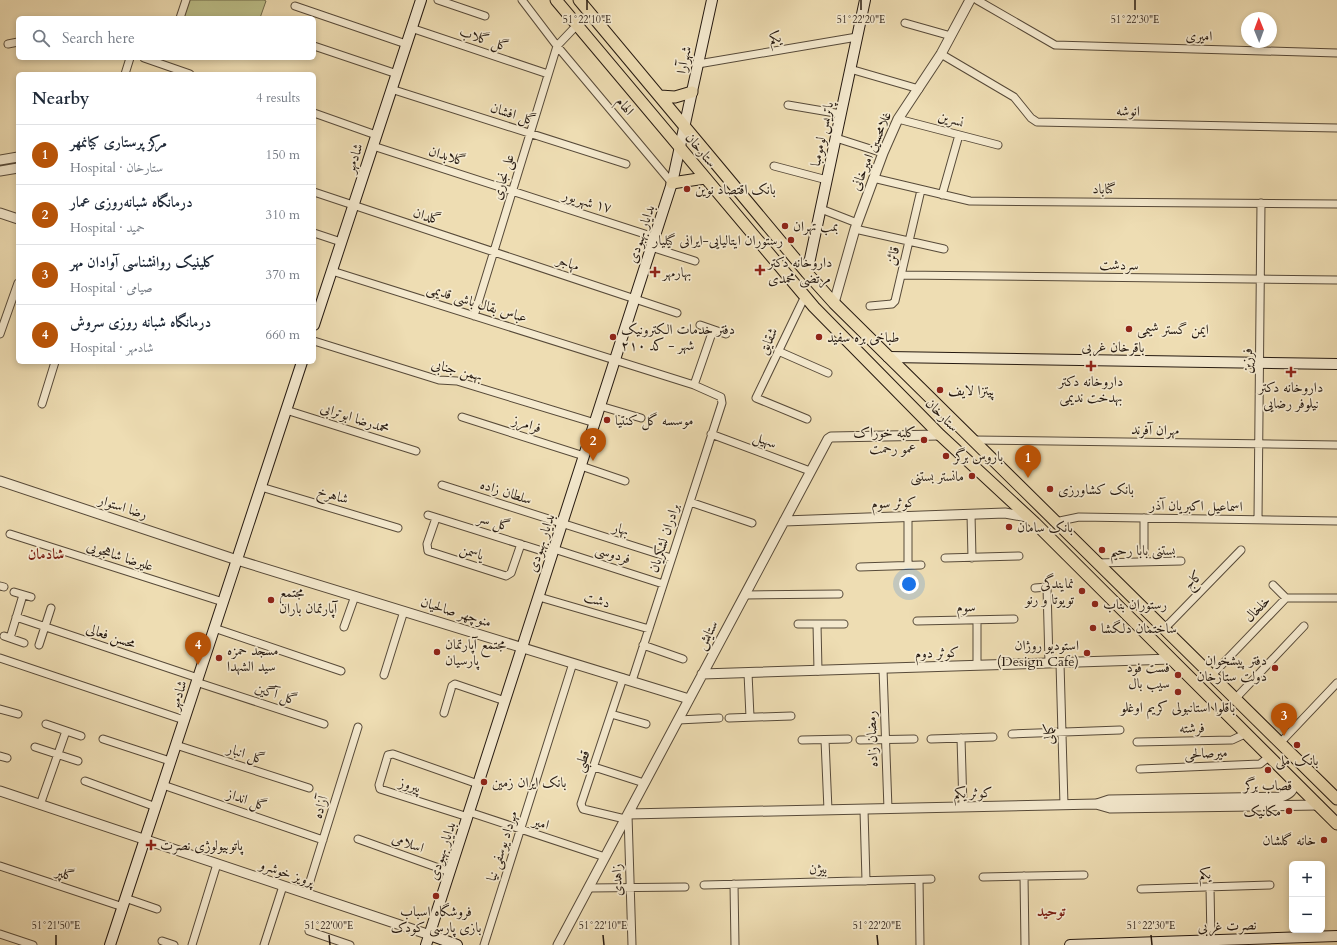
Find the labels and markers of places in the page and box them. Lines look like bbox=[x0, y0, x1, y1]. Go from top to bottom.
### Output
place label: بانک اقتصاد نوین bbox=[695, 180, 776, 199]
marker: بانک اقتصاد نوین bbox=[682, 184, 692, 194]
place label: بمب تهران bbox=[793, 217, 839, 236]
marker: بمب تهران bbox=[780, 221, 790, 231]
place label: رستوران ایتالیایی-ایرانی گیلیار bbox=[651, 231, 783, 250]
marker: رستوران ایتالیایی-ایرانی گیلیار bbox=[786, 235, 796, 245]
place label: داروخانه دکتر مرتضی محمدی bbox=[766, 253, 832, 288]
place label: بهارمهر bbox=[661, 263, 691, 282]
marker: داروخانه دکتر مرتضی محمدی bbox=[755, 265, 765, 275]
marker: بهارمهر bbox=[650, 267, 660, 277]
place label: دفتر خدمات الکترونیک شهر - کد ۲۱۰ bbox=[621, 320, 735, 355]
place label: ایمن گستر شیمی bbox=[1137, 320, 1209, 339]
marker: ایمن گستر شیمی bbox=[1124, 324, 1134, 334]
place label: طباخی بره سفید bbox=[827, 328, 899, 347]
marker: دفتر خدمات الکترونیک شهر - کد ۲۱۰ bbox=[608, 332, 618, 342]
marker: طباخی بره سفید bbox=[814, 332, 824, 342]
marker: داروخانه دکتر بهدخت ندیمی bbox=[1086, 361, 1096, 371]
marker: داروخانه دکتر نیلوفر رضایی bbox=[1286, 367, 1296, 377]
place label: داروخانه دکتر بهدخت ندیمی bbox=[1057, 372, 1123, 407]
place label: داروخانه دکتر نیلوفر رضایی bbox=[1257, 378, 1323, 413]
place label: پیتزا لایف bbox=[948, 381, 995, 401]
marker: پیتزا لایف bbox=[935, 385, 945, 395]
place label: موسسه گل کنتیا bbox=[615, 411, 693, 431]
marker: موسسه گل کنتیا bbox=[602, 415, 612, 425]
place label: کلبه خوراک عمو رحمت bbox=[853, 423, 916, 458]
pin: 2 bbox=[580, 428, 606, 461]
marker: کلبه خوراک عمو رحمت bbox=[919, 435, 929, 445]
pin: 1 bbox=[1015, 445, 1041, 478]
place label: باروس برگر bbox=[952, 447, 1003, 466]
marker: باروس برگر bbox=[941, 451, 951, 461]
place label: مانستر بستنی bbox=[910, 467, 964, 486]
marker: مانستر بستنی bbox=[967, 471, 977, 481]
place label: بانک کشاورزی bbox=[1058, 480, 1134, 499]
marker: بانک کشاورزی bbox=[1045, 484, 1055, 494]
place label: بانک سامان bbox=[1017, 518, 1073, 537]
marker: بانک سامان bbox=[1004, 522, 1014, 532]
place label: بستنی بابا رحیم bbox=[1110, 541, 1175, 564]
marker: بستنی بابا رحیم bbox=[1097, 545, 1107, 555]
place label: نمایندگی تویوتا و رنو bbox=[1023, 573, 1074, 609]
place label: مجتمع آپارتمان باران bbox=[279, 583, 339, 619]
marker: نمایندگی تویوتا و رنو bbox=[1077, 586, 1087, 596]
marker: مجتمع آپارتمان باران bbox=[266, 595, 276, 605]
place label: رستوران بناب bbox=[1103, 595, 1167, 614]
marker: رستوران بناب bbox=[1090, 599, 1100, 609]
place label: ساختمان دلگشا bbox=[1101, 619, 1177, 638]
marker: ساختمان دلگشا bbox=[1088, 623, 1098, 633]
pin: 4 bbox=[185, 632, 211, 665]
place label: مجتمع آپارتمان پارسیان bbox=[445, 635, 506, 671]
place label: استودیو روژان (Design Cafe) bbox=[997, 636, 1079, 671]
place label: مسجد حمزه سید الشهدا bbox=[227, 641, 278, 676]
marker: مجتمع آپارتمان پارسیان bbox=[432, 647, 442, 657]
marker: استودیو روژان (Design Cafe) bbox=[1082, 648, 1092, 658]
place label: دفتر پیشخوان دولت ستارخان bbox=[1197, 651, 1267, 686]
marker: مسجد حمزه سید الشهدا bbox=[214, 653, 224, 663]
place label: فست فود سيب بال bbox=[1127, 658, 1170, 693]
marker: دفتر پیشخوان دولت ستارخان bbox=[1270, 663, 1280, 673]
marker: فست فود سيب بال bbox=[1173, 670, 1183, 680]
marker: باقلوا استانبولی کریم اوغلو bbox=[1173, 687, 1183, 697]
place label: باقلوا استانبولی کریم اوغلو bbox=[1119, 698, 1236, 720]
pin: 3 bbox=[1271, 703, 1297, 736]
marker: بانک ملی bbox=[1292, 740, 1302, 750]
place label: بانک ملی bbox=[1276, 751, 1319, 770]
marker: قصاب برگر bbox=[1263, 765, 1273, 775]
place label: بانک ایران زمین bbox=[492, 773, 567, 792]
place label: قصاب برگر bbox=[1242, 776, 1292, 795]
marker: بانک ایران زمین bbox=[479, 777, 489, 787]
place label: مکانیک bbox=[1243, 802, 1281, 821]
marker: مکانیک bbox=[1284, 806, 1294, 816]
place label: خانه گلشان bbox=[1263, 831, 1316, 850]
marker: خانه گلشان bbox=[1319, 835, 1329, 845]
place label: پاتوبیولوژی نصرت bbox=[160, 836, 244, 856]
marker: پاتوبیولوژی نصرت bbox=[145, 839, 157, 851]
marker: فروشگاه اسباب بازی پارسی کودک bbox=[431, 891, 441, 901]
place label: فروشگاه اسباب بازی پارسی کودک bbox=[391, 902, 482, 938]

